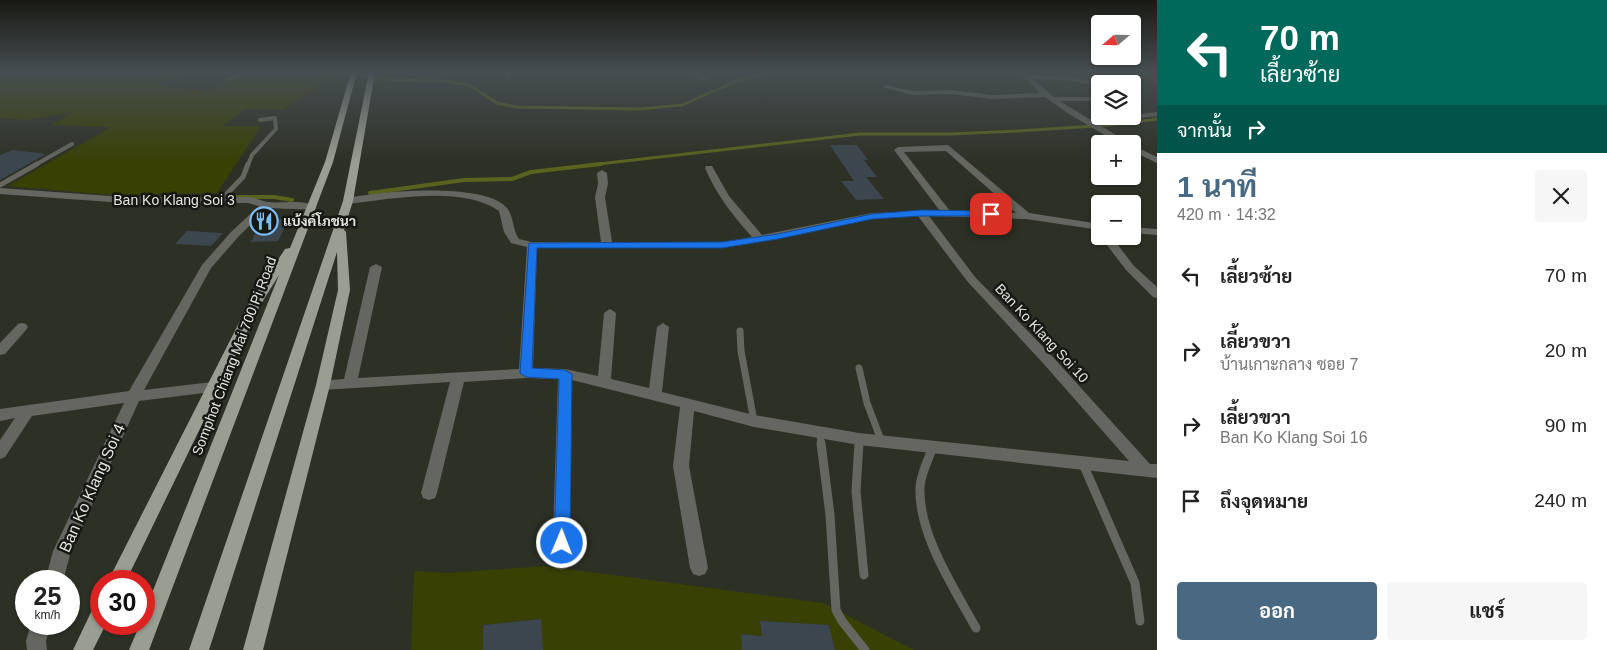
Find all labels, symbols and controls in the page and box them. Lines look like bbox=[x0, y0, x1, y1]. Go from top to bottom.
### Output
north arrow bbox=[1091, 15, 1141, 65]
map controls bbox=[1091, 15, 1141, 245]
text: 70 m bbox=[1260, 18, 1340, 57]
icon: left bbox=[1177, 20, 1242, 85]
text: เลี้ยวซ้าย bbox=[1260, 62, 1340, 87]
button: layers bbox=[1091, 75, 1141, 125]
icon: right bbox=[1242, 115, 1270, 143]
text: จากนั้น bbox=[1177, 120, 1232, 141]
button: + bbox=[1091, 135, 1141, 185]
text: 1 นาที bbox=[1177, 170, 1257, 203]
button: close bbox=[1535, 170, 1587, 222]
street label: Ban Ko Klang Soi 3 bbox=[113, 192, 235, 208]
pin bbox=[970, 193, 1012, 235]
button: − bbox=[1091, 195, 1141, 245]
icon: arrive bbox=[977, 200, 1005, 228]
restaurant icon: แบ้งค์โภชนา bbox=[249, 206, 279, 236]
text: 420 m · 14:32 bbox=[1177, 206, 1276, 223]
place label: แบ้งค์โภชนา bbox=[283, 212, 356, 229]
street label: Somphot Chiang Mai 700 Pi Road bbox=[189, 254, 279, 458]
icon: left bbox=[1177, 262, 1205, 290]
text: 70 m bbox=[1545, 265, 1587, 286]
text: เลี้ยวซ้าย bbox=[1220, 266, 1292, 287]
street label: Ban Ko Klang Soi 10 bbox=[992, 280, 1092, 386]
text: เลี้ยวขวา bbox=[1220, 331, 1291, 352]
icon: right bbox=[1177, 337, 1205, 365]
text: 20 m bbox=[1545, 340, 1587, 361]
text: บ้านเกาะกลาง ซอย 7 bbox=[1220, 356, 1358, 373]
text: เลี้ยวขวา bbox=[1220, 407, 1291, 428]
icon: right bbox=[1177, 412, 1205, 440]
text: 90 m bbox=[1545, 415, 1587, 436]
street label: Ban Ko Klang Soi 4 bbox=[56, 421, 128, 555]
text: Ban Ko Klang Soi 16 bbox=[1220, 429, 1368, 446]
icon: arrive bbox=[1177, 487, 1205, 515]
text: 240 m bbox=[1534, 490, 1587, 511]
text: ถึงจุดหมาย bbox=[1220, 491, 1308, 512]
position arrow bbox=[535, 516, 587, 568]
speed limit sign: 30 bbox=[90, 570, 155, 635]
text: 25 bbox=[34, 582, 61, 610]
button: ออก bbox=[1177, 582, 1377, 640]
button: แชร์ bbox=[1387, 582, 1587, 640]
text: km/h bbox=[34, 608, 61, 622]

